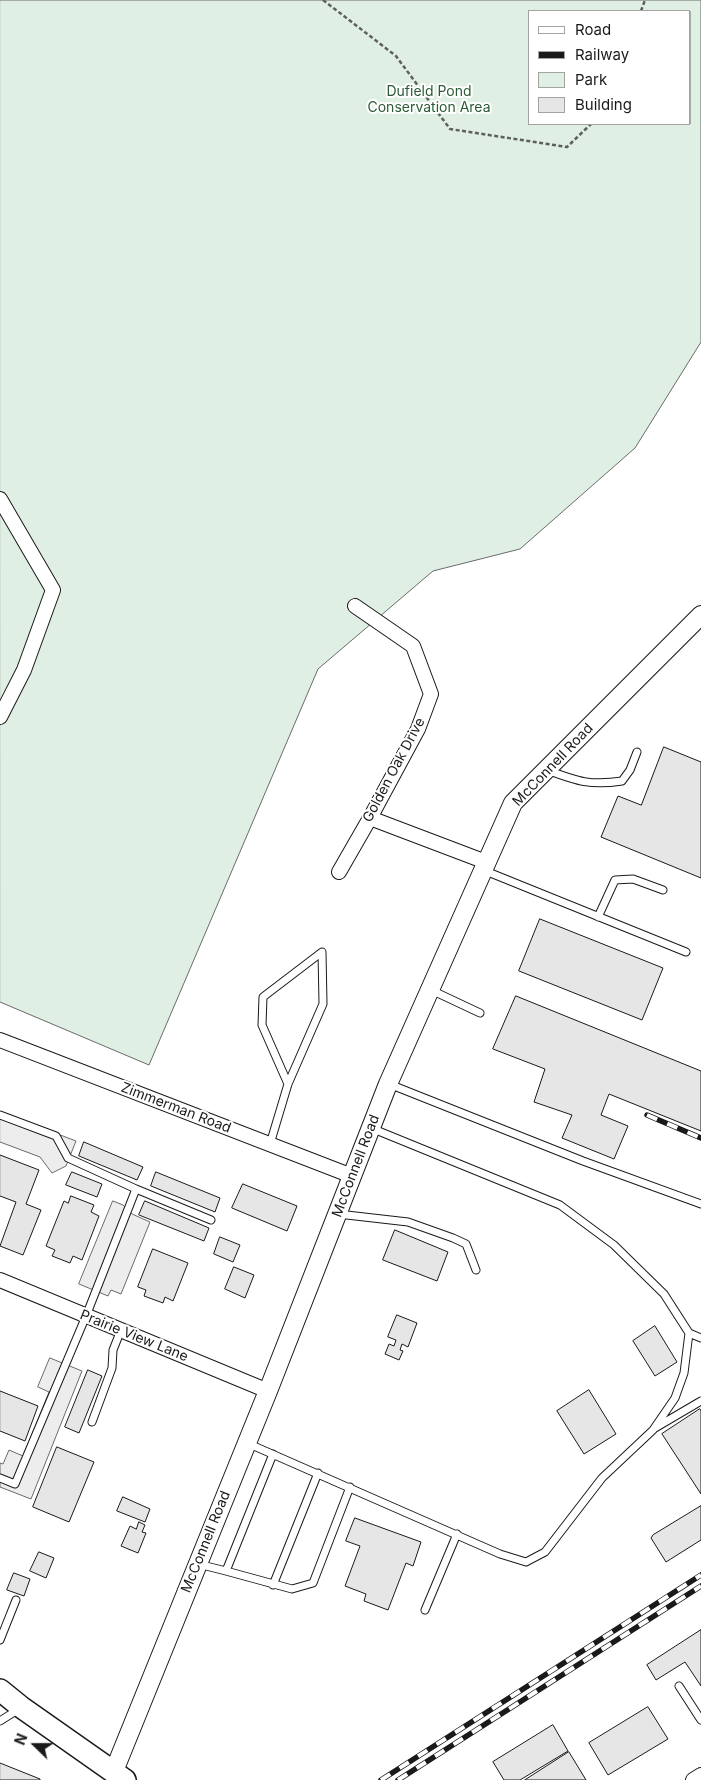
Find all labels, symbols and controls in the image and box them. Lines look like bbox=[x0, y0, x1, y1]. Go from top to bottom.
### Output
legend bbox=[528, 10, 691, 125]
text: Road bbox=[575, 20, 611, 39]
text: Railway bbox=[575, 45, 629, 64]
text: Park bbox=[575, 70, 607, 89]
park label: Dufield Pond Conservation Area bbox=[367, 84, 491, 116]
text: Building bbox=[575, 95, 632, 114]
street label: Golden Oak Drive bbox=[359, 715, 429, 825]
street label: McConnell Road bbox=[509, 720, 597, 810]
street label: Zimmerman Road bbox=[119, 1079, 233, 1137]
street label: McConnell Road bbox=[329, 1112, 383, 1220]
street label: Prairie View Lane bbox=[78, 1307, 190, 1365]
street label: McConnell Road bbox=[178, 1489, 234, 1595]
north arrow bbox=[10, 1720, 60, 1770]
text: N bbox=[11, 1731, 31, 1747]

